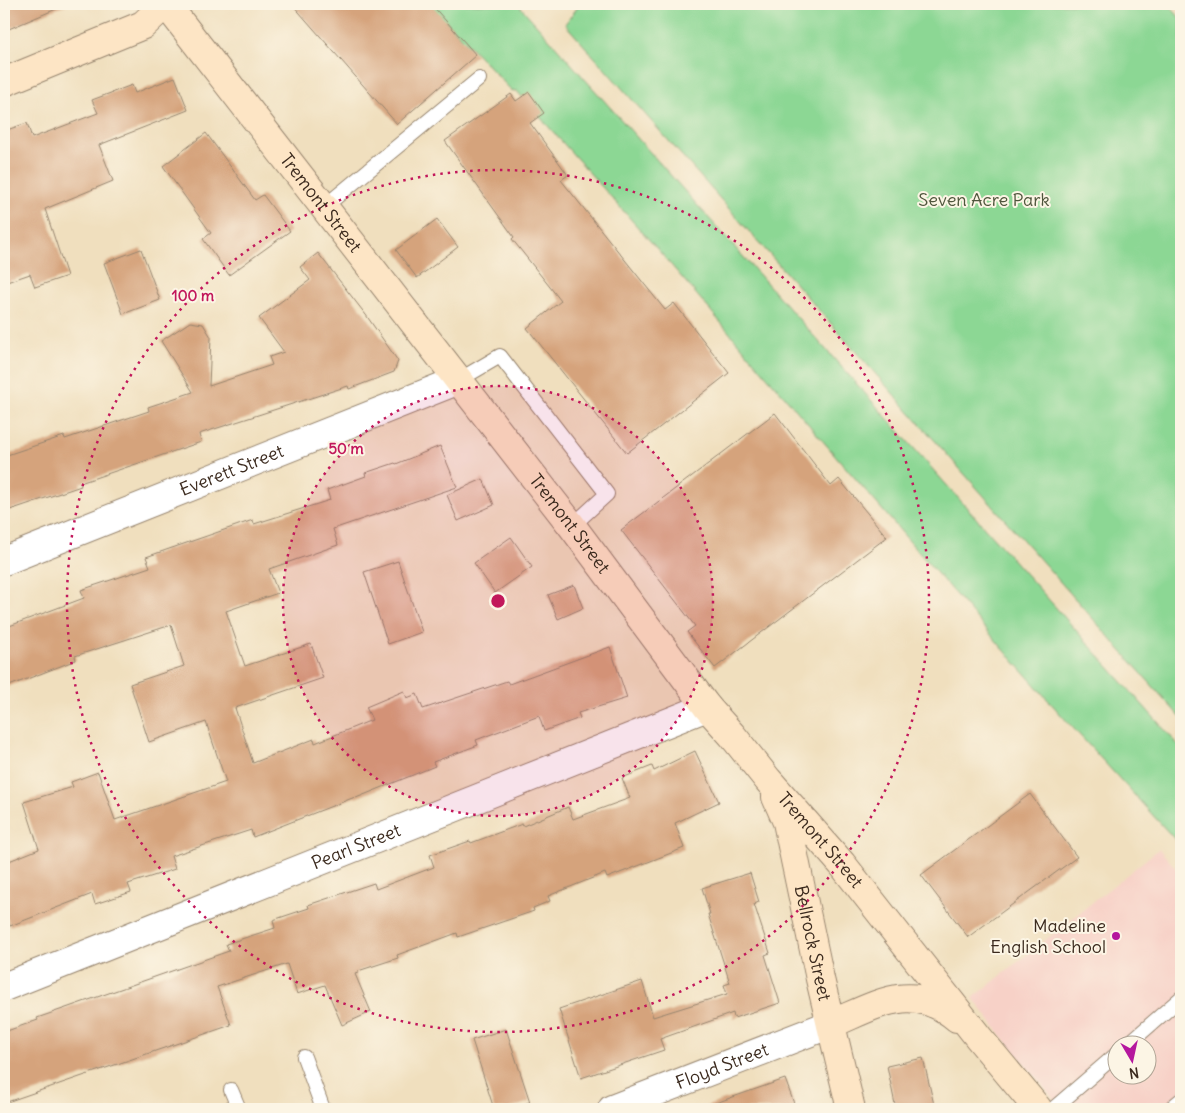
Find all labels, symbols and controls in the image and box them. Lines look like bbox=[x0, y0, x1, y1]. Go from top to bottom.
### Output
street label: Tremont Street bbox=[275, 148, 367, 257]
park label: Seven Acre Park bbox=[918, 188, 1050, 211]
text: 100 m bbox=[172, 286, 214, 305]
street label: Everett Street bbox=[176, 439, 287, 501]
text: 50 m bbox=[328, 439, 364, 458]
street label: Tremont Street bbox=[525, 469, 615, 578]
centre of rings bbox=[489, 592, 507, 610]
street label: Tremont Street bbox=[773, 787, 868, 892]
street label: Pearl Street bbox=[308, 818, 404, 874]
street label: Bellrock Street bbox=[790, 883, 837, 1003]
place label: Madeline English School bbox=[990, 914, 1106, 958]
marker: Madeline English School bbox=[1110, 930, 1122, 942]
north arrow bbox=[1108, 1036, 1158, 1086]
street label: Floyd Street bbox=[672, 1037, 771, 1094]
text: N bbox=[1128, 1063, 1140, 1082]

